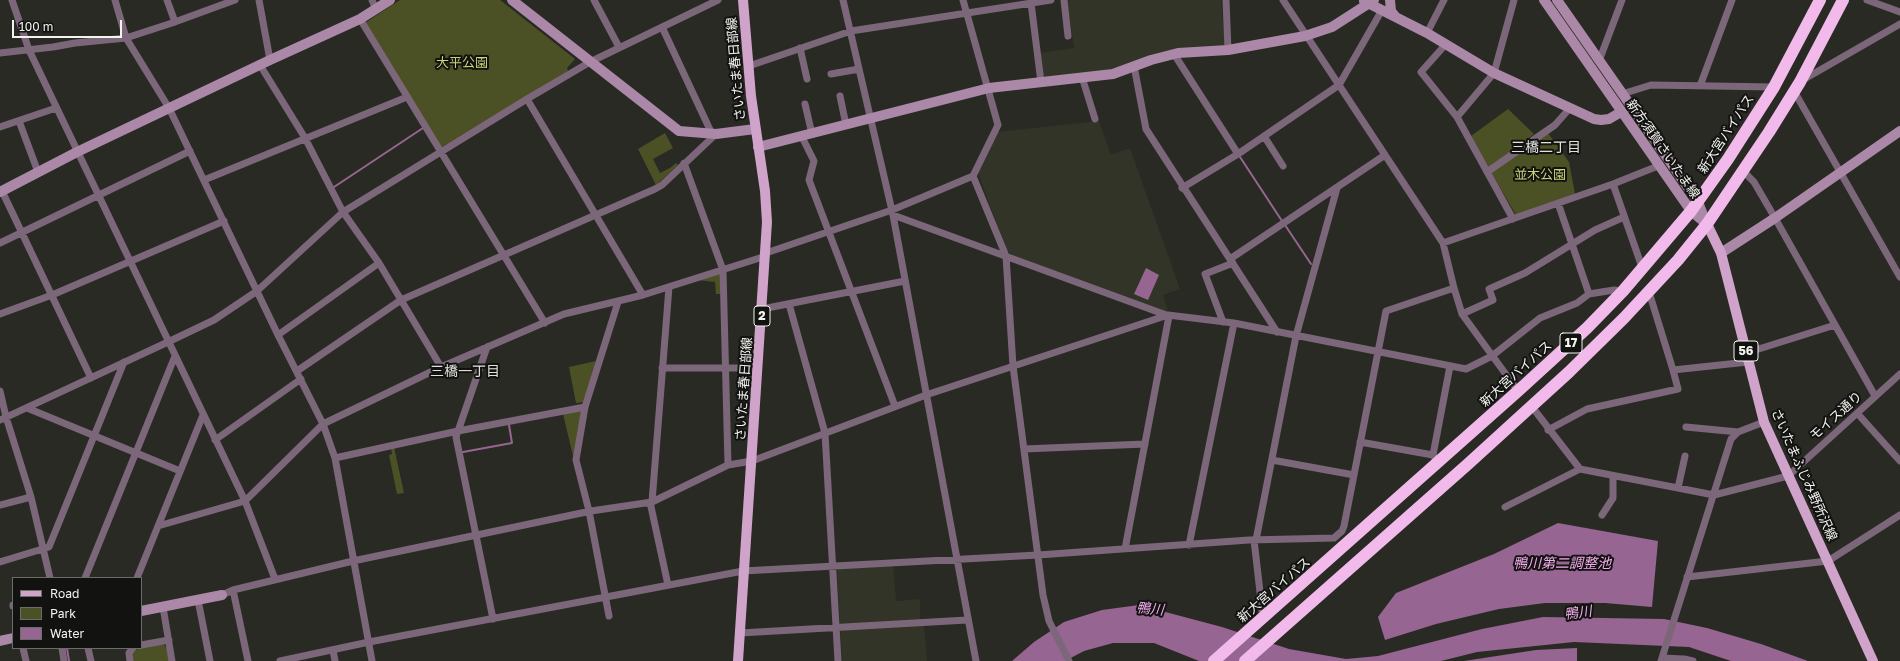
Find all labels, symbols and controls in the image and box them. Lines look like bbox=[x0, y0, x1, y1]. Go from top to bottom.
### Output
scale bar bbox=[14, 12, 124, 38]
street label: さいたま春日部線 bbox=[724, 17, 748, 121]
text: 100 m bbox=[19, 19, 53, 34]
park label: 大平公園 bbox=[436, 55, 488, 71]
street label: 新大宮バイパス bbox=[1695, 92, 1757, 176]
street label: 新方須賀さいたま線 bbox=[1623, 97, 1703, 201]
district label: 三橋二丁目 bbox=[1511, 140, 1581, 156]
park label: 並木公園 bbox=[1514, 167, 1566, 183]
road number: 2 bbox=[754, 306, 770, 326]
road number: 17 bbox=[1560, 333, 1582, 353]
street label: さいたま春日部線 bbox=[733, 337, 755, 441]
street label: 新大宮バイパス bbox=[1477, 338, 1555, 410]
road number: 56 bbox=[1734, 341, 1758, 361]
district label: 三橋一丁目 bbox=[430, 364, 500, 380]
street label: モイス通り bbox=[1807, 388, 1865, 444]
street label: さいたまふじみ野所沢線 bbox=[1768, 407, 1840, 543]
street label: 新大宮バイパス bbox=[1235, 554, 1313, 626]
water label: 鴨川第二調整池 bbox=[1513, 556, 1611, 572]
legend bbox=[12, 577, 142, 649]
text: Road bbox=[50, 586, 79, 601]
water label: 鴨川 bbox=[1135, 599, 1165, 619]
water label: 鴨川 bbox=[1563, 603, 1593, 623]
text: Park bbox=[50, 606, 76, 621]
text: Water bbox=[50, 626, 84, 641]

